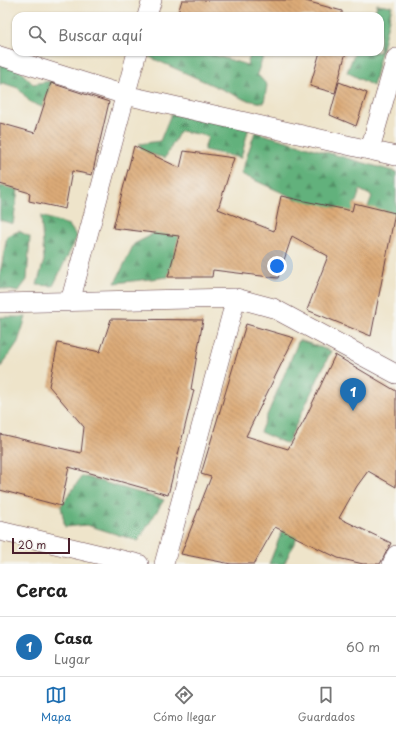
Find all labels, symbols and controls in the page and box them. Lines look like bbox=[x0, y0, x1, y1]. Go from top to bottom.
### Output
search box bbox=[12, 12, 384, 56]
icon: search bbox=[26, 23, 48, 45]
text: Buscar aquí bbox=[58, 23, 142, 46]
your location bbox=[267, 256, 287, 276]
pin: 1 bbox=[340, 378, 366, 411]
scale bar bbox=[12, 536, 70, 555]
text: 20 m bbox=[18, 536, 46, 553]
text: Cerca bbox=[16, 577, 67, 603]
text: Casa bbox=[54, 626, 93, 649]
text: 1 bbox=[26, 637, 32, 656]
text: 60 m bbox=[346, 637, 380, 656]
text: Lugar bbox=[54, 649, 90, 668]
tab: Mapa bbox=[41, 684, 71, 725]
tab: Cómo llegar bbox=[153, 684, 216, 725]
tab: Guardados bbox=[298, 684, 355, 725]

